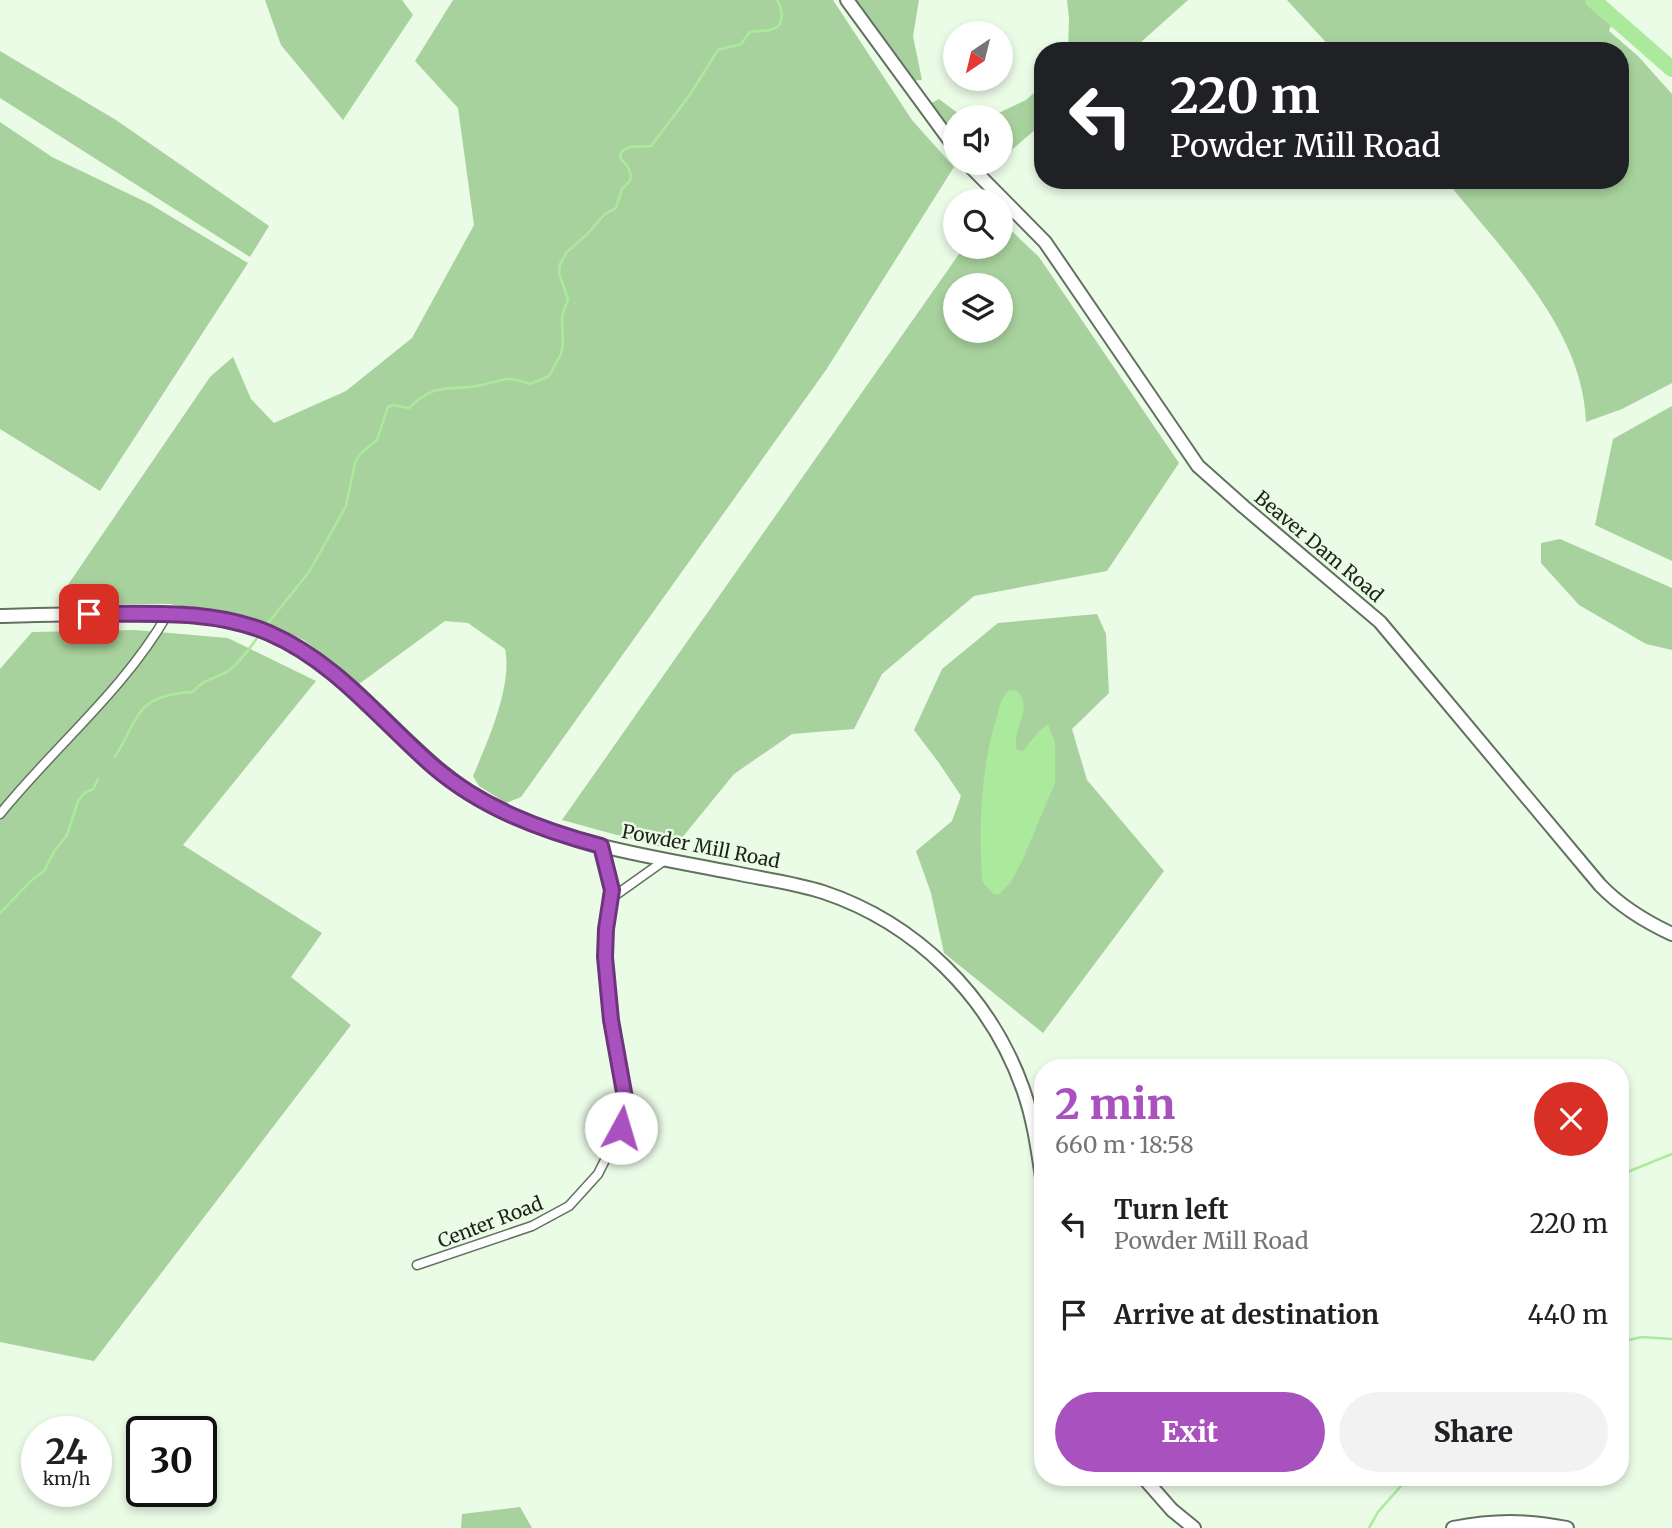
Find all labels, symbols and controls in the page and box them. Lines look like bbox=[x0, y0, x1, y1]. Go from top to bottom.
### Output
north arrow bbox=[943, 21, 1013, 91]
map controls bbox=[943, 21, 1013, 343]
text: 220 m bbox=[1170, 65, 1320, 126]
icon: left bbox=[1055, 70, 1146, 161]
button: sound bbox=[943, 105, 1013, 175]
text: Powder Mill Road bbox=[1170, 126, 1441, 166]
button: search bbox=[943, 189, 1013, 259]
button: layers bbox=[943, 273, 1013, 343]
street label: Beaver Dam Road bbox=[1250, 485, 1388, 607]
pin bbox=[59, 584, 119, 644]
icon: arrive bbox=[70, 595, 108, 633]
street label: Powder Mill Road bbox=[620, 819, 782, 873]
text: 2 min bbox=[1055, 1078, 1175, 1130]
button: close bbox=[1534, 1082, 1608, 1156]
position arrow bbox=[584, 1091, 658, 1165]
text: 660 m · 18:58 bbox=[1055, 1130, 1194, 1159]
street label: Center Road bbox=[434, 1191, 546, 1253]
text: Turn left bbox=[1114, 1193, 1228, 1226]
icon: left bbox=[1055, 1205, 1093, 1243]
text: 220 m bbox=[1529, 1207, 1608, 1240]
text: Powder Mill Road bbox=[1114, 1226, 1309, 1255]
icon: arrive bbox=[1055, 1296, 1093, 1334]
text: Arrive at destination bbox=[1114, 1298, 1379, 1331]
text: 440 m bbox=[1528, 1298, 1608, 1331]
button: Exit bbox=[1055, 1392, 1325, 1472]
button: Share bbox=[1339, 1392, 1608, 1472]
speed limit sign: 30 bbox=[126, 1416, 217, 1507]
text: 24 bbox=[45, 1430, 88, 1474]
text: km/h bbox=[43, 1467, 90, 1490]

